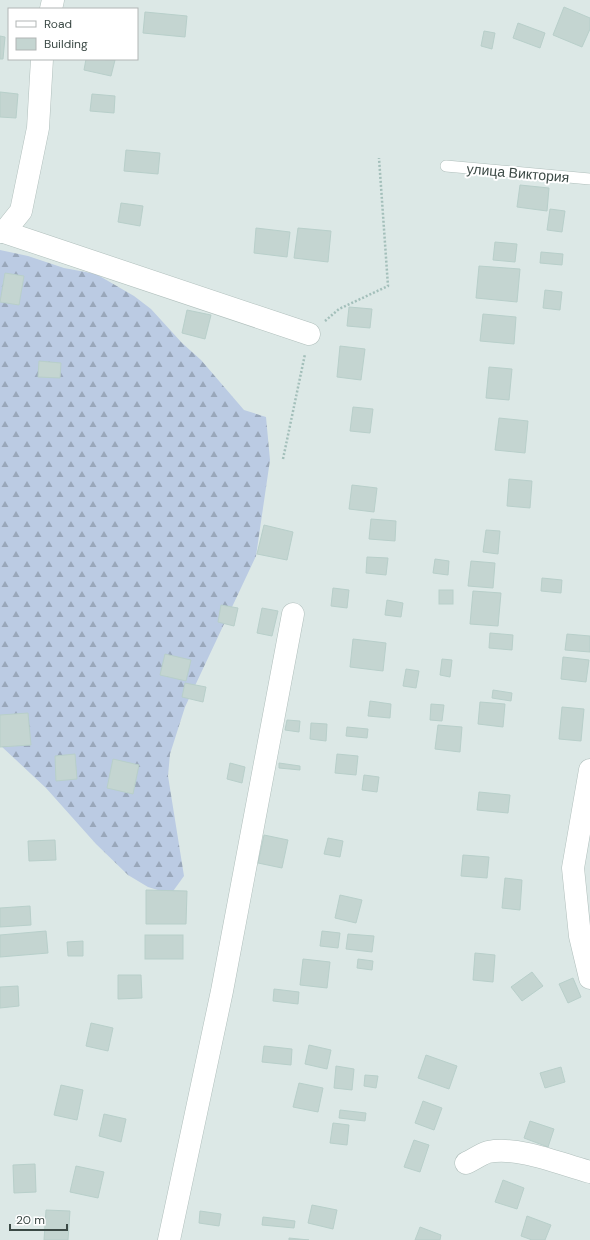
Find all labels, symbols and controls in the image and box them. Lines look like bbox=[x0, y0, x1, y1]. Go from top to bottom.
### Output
legend bbox=[8, 8, 138, 60]
text: Road bbox=[44, 16, 72, 32]
text: Building bbox=[44, 36, 88, 52]
street label: улица Виктория bbox=[466, 160, 570, 186]
scale bar bbox=[10, 1206, 67, 1232]
text: 20 m bbox=[16, 1212, 45, 1228]

